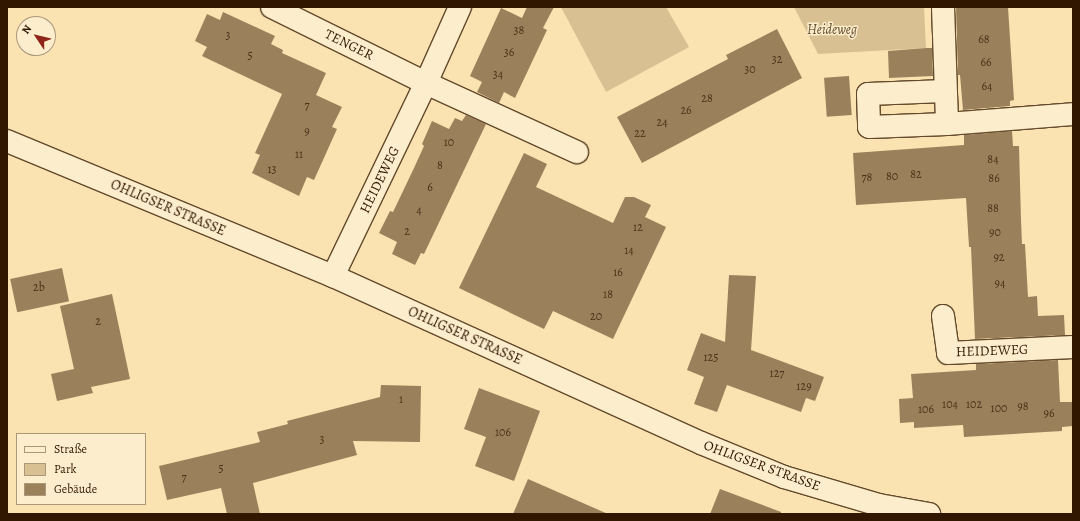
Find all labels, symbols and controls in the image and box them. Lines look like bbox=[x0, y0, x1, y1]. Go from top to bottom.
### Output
north arrow bbox=[16, 16, 56, 56]
text: N bbox=[18, 22, 35, 37]
park label: Heideweg bbox=[807, 22, 857, 38]
house number: 38 bbox=[514, 24, 524, 38]
street label: TENGER bbox=[322, 26, 376, 64]
house number: 3 bbox=[226, 29, 230, 43]
house number: 68 bbox=[978, 33, 990, 47]
house number: 36 bbox=[504, 46, 514, 60]
house number: 5 bbox=[247, 49, 253, 63]
house number: 32 bbox=[772, 53, 782, 67]
house number: 66 bbox=[980, 56, 992, 70]
house number: 30 bbox=[744, 63, 756, 77]
house number: 34 bbox=[493, 68, 503, 82]
house number: 64 bbox=[982, 80, 992, 94]
house number: 28 bbox=[701, 92, 713, 106]
house number: 7 bbox=[304, 99, 310, 113]
house number: 26 bbox=[680, 104, 692, 118]
house number: 24 bbox=[656, 116, 668, 130]
house number: 9 bbox=[304, 125, 310, 139]
house number: 22 bbox=[634, 127, 646, 141]
house number: 10 bbox=[444, 136, 454, 150]
street label: HEIDEWEG bbox=[357, 144, 403, 216]
house number: 11 bbox=[295, 148, 303, 162]
house number: 84 bbox=[987, 153, 999, 167]
house number: 8 bbox=[437, 159, 443, 173]
house number: 13 bbox=[267, 163, 277, 177]
house number: 82 bbox=[910, 168, 922, 182]
house number: 80 bbox=[886, 170, 898, 184]
house number: 78 bbox=[862, 171, 872, 185]
house number: 86 bbox=[988, 172, 1000, 186]
street label: OHLIGSER STRASSE bbox=[108, 176, 228, 240]
house number: 6 bbox=[427, 181, 433, 195]
house number: 88 bbox=[987, 202, 999, 216]
house number: 4 bbox=[416, 204, 422, 218]
house number: 12 bbox=[633, 221, 643, 235]
house number: 2 bbox=[404, 225, 410, 239]
house number: 90 bbox=[989, 226, 1001, 240]
house number: 14 bbox=[624, 244, 634, 258]
house number: 92 bbox=[993, 251, 1005, 265]
house number: 16 bbox=[613, 266, 623, 280]
house number: 94 bbox=[995, 277, 1005, 291]
house number: 2b bbox=[33, 281, 45, 295]
house number: 18 bbox=[603, 288, 613, 302]
street label: OHLIGSER STRASSE bbox=[405, 303, 525, 369]
house number: 20 bbox=[590, 310, 602, 324]
house number: 2 bbox=[95, 315, 101, 329]
street label: HEIDEWEG bbox=[956, 341, 1028, 361]
house number: 125 bbox=[704, 351, 718, 365]
house number: 127 bbox=[770, 367, 784, 381]
house number: 129 bbox=[796, 380, 812, 394]
house number: 1 bbox=[399, 393, 403, 407]
house number: 104 bbox=[942, 398, 958, 412]
house number: 102 bbox=[966, 398, 982, 412]
house number: 98 bbox=[1017, 400, 1029, 414]
house number: 100 bbox=[991, 402, 1007, 416]
house number: 106 bbox=[918, 403, 934, 417]
house number: 96 bbox=[1043, 407, 1055, 421]
house number: 106 bbox=[495, 426, 511, 440]
legend bbox=[16, 433, 146, 505]
house number: 3 bbox=[320, 433, 324, 447]
street label: OHLIGSER STRASSE bbox=[701, 437, 823, 495]
text: Straße bbox=[54, 441, 87, 457]
text: Park bbox=[54, 461, 77, 477]
house number: 5 bbox=[218, 462, 224, 476]
house number: 7 bbox=[181, 471, 187, 485]
text: Gebäude bbox=[54, 481, 97, 497]

